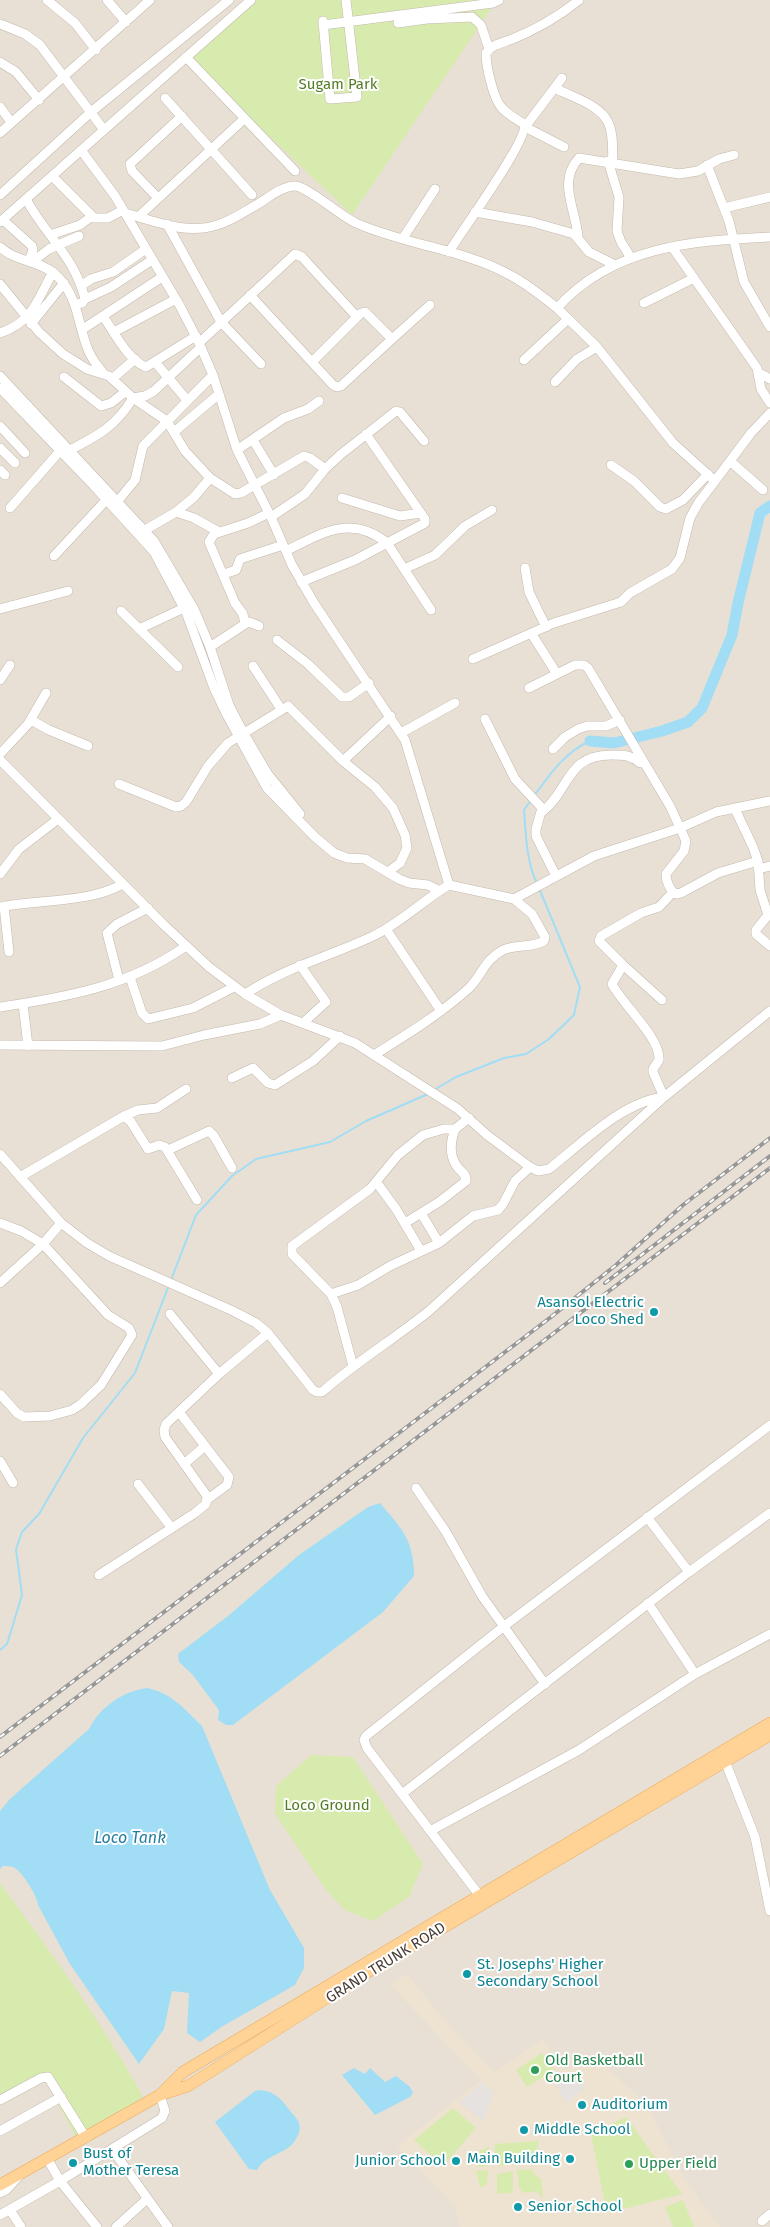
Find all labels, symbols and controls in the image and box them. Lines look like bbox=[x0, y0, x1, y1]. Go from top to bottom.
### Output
park label: Sugam Park bbox=[299, 76, 377, 94]
place label: Asansol Electric Loco Shed bbox=[537, 1294, 644, 1329]
marker: Asansol Electric Loco Shed bbox=[648, 1306, 660, 1318]
park label: Loco Ground bbox=[284, 1797, 370, 1815]
water label: Loco Tank bbox=[94, 1829, 166, 1849]
street label: GRAND TRUNK ROAD bbox=[323, 1919, 449, 2007]
place label: St. Josephs' Higher Secondary School bbox=[477, 1956, 603, 1991]
marker: St. Josephs' Higher Secondary School bbox=[461, 1968, 473, 1980]
place label: Old Basketball Court bbox=[545, 2052, 643, 2087]
marker: Old Basketball Court bbox=[529, 2064, 541, 2076]
place label: Auditorium bbox=[592, 2096, 668, 2114]
marker: Auditorium bbox=[576, 2099, 588, 2111]
place label: Middle School bbox=[534, 2121, 630, 2139]
marker: Middle School bbox=[518, 2124, 530, 2136]
place label: Bust of Mother Teresa bbox=[83, 2145, 179, 2180]
place label: Main Building bbox=[467, 2150, 560, 2168]
place label: Junior School bbox=[355, 2152, 446, 2170]
marker: Main Building bbox=[564, 2153, 576, 2165]
marker: Junior School bbox=[450, 2155, 462, 2167]
place label: Upper Field bbox=[639, 2155, 717, 2173]
marker: Bust of Mother Teresa bbox=[67, 2157, 79, 2169]
marker: Upper Field bbox=[623, 2158, 635, 2170]
place label: Senior School bbox=[528, 2198, 622, 2216]
marker: Senior School bbox=[512, 2201, 524, 2213]

